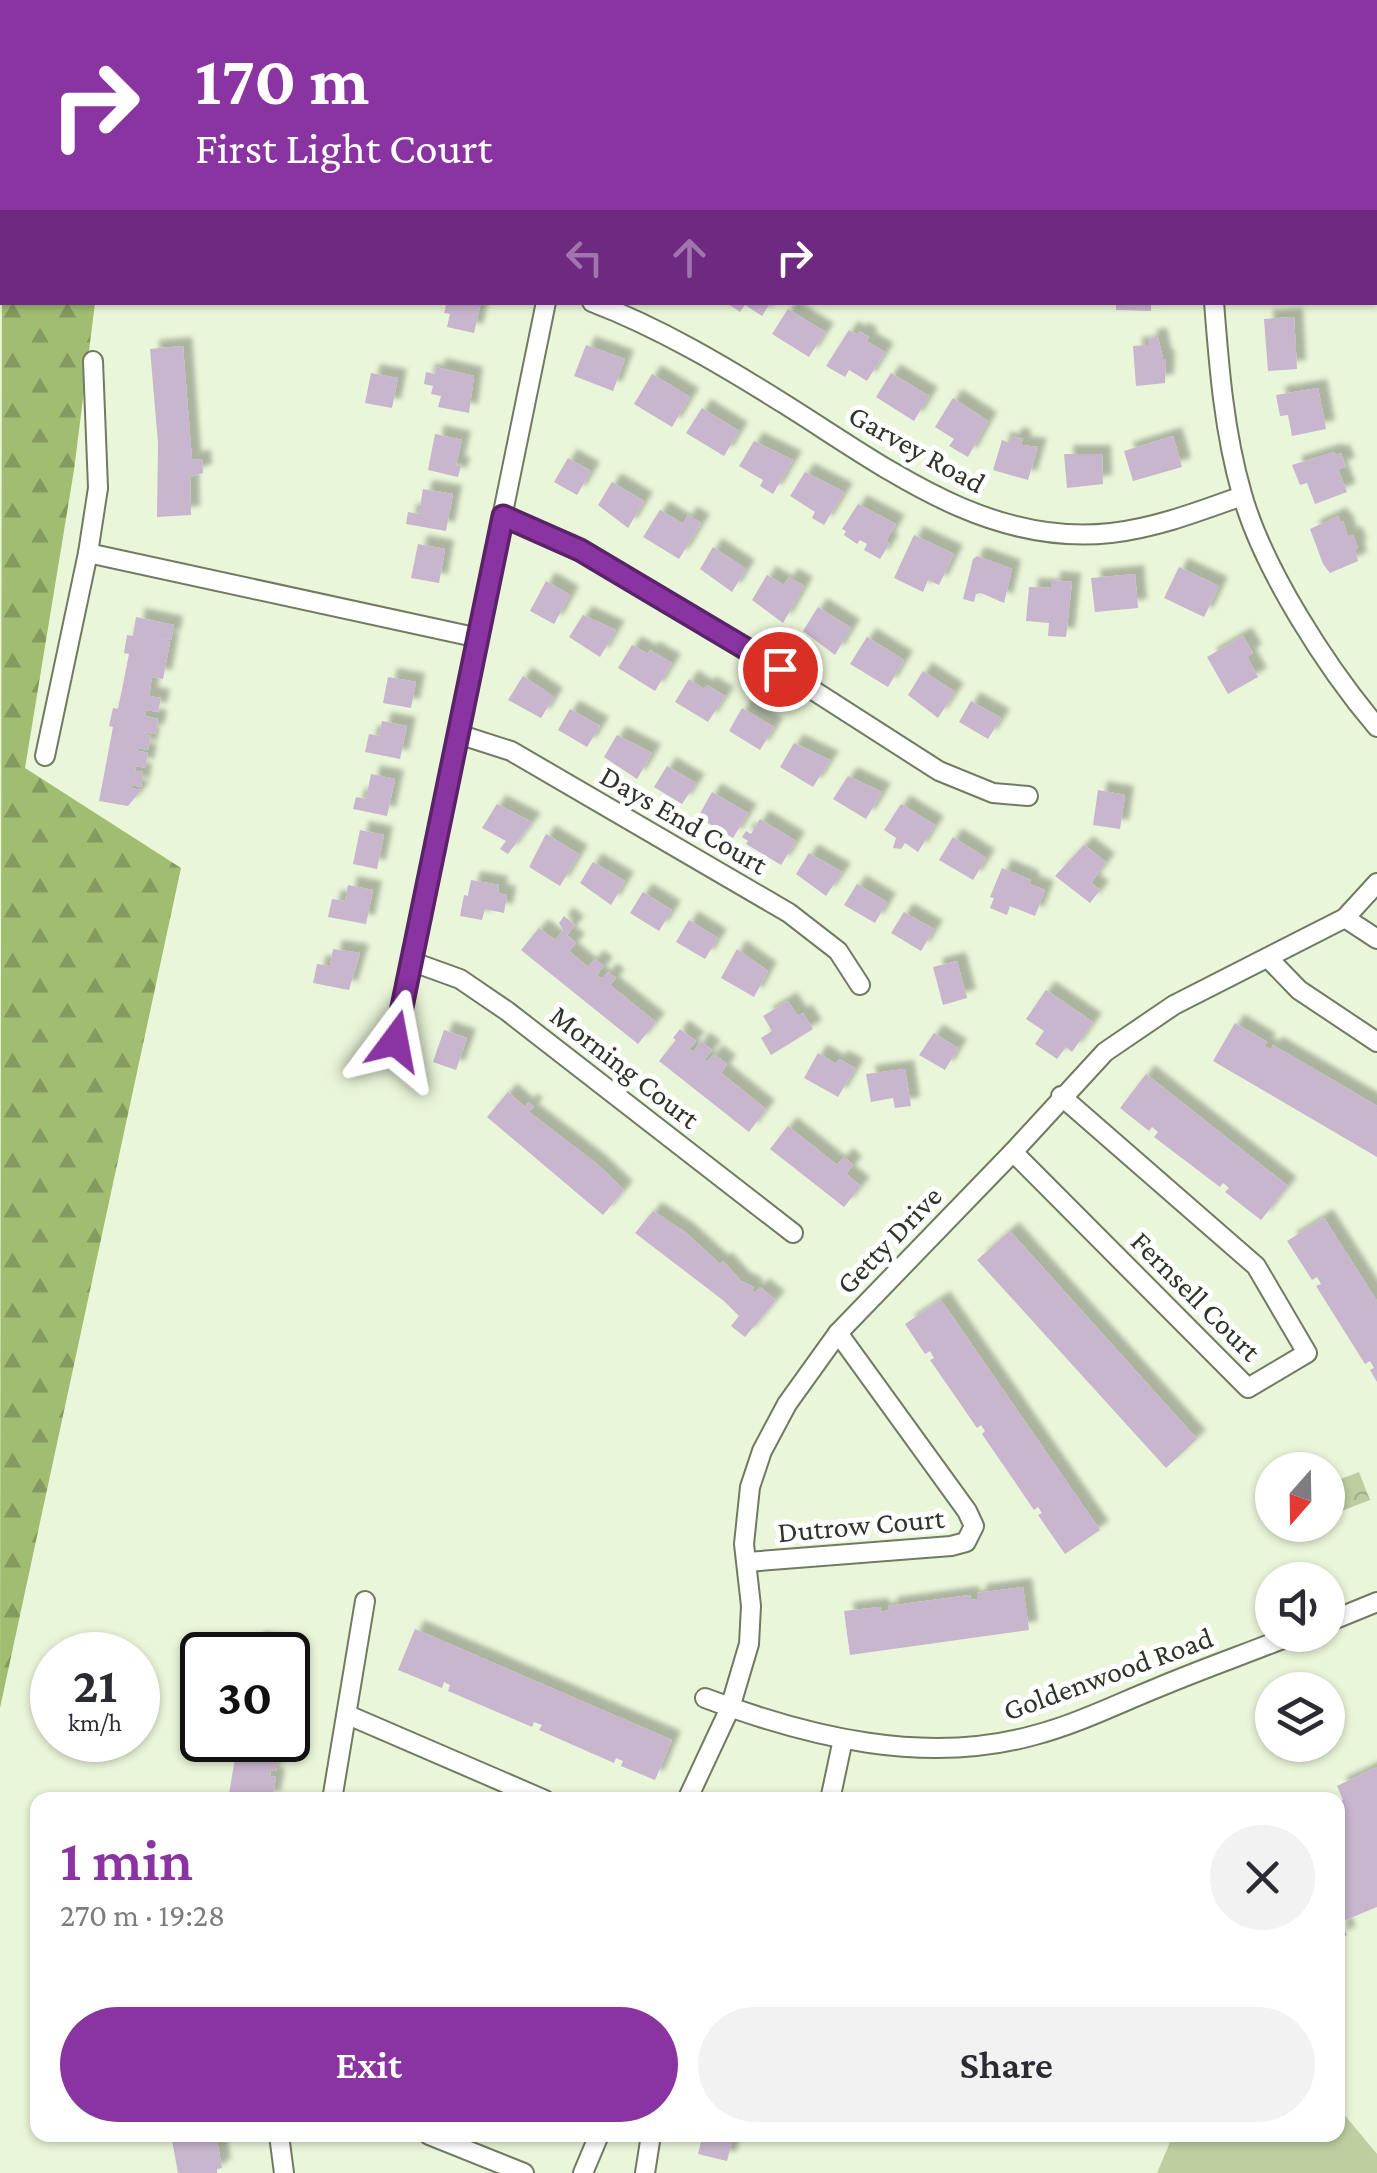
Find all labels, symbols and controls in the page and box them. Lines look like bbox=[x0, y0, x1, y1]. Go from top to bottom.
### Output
icon: right bbox=[30, 40, 160, 170]
text: 170 m bbox=[195, 41, 369, 119]
text: First Light Court bbox=[195, 123, 492, 173]
icon: left bbox=[557, 230, 612, 285]
icon: ahead bbox=[662, 230, 717, 285]
icon: right bbox=[767, 230, 822, 285]
street label: Garvey Road bbox=[843, 398, 991, 500]
pin bbox=[738, 627, 823, 712]
icon: arrive bbox=[753, 642, 808, 697]
street label: Days End Court bbox=[594, 758, 775, 882]
position arrow bbox=[343, 989, 447, 1093]
street label: Morning Court bbox=[544, 998, 707, 1136]
street label: Getty Drive bbox=[829, 1179, 949, 1301]
street label: Fernsell Court bbox=[1125, 1224, 1269, 1368]
north arrow bbox=[1255, 1452, 1345, 1542]
map controls bbox=[1255, 1452, 1345, 1762]
street label: Dutrow Court bbox=[776, 1501, 947, 1548]
button: sound bbox=[1255, 1562, 1345, 1652]
street label: Goldenwood Road bbox=[999, 1620, 1217, 1727]
speed limit sign: 30 bbox=[180, 1632, 310, 1762]
text: 21 bbox=[73, 1657, 117, 1713]
button: layers bbox=[1255, 1672, 1345, 1762]
text: km/h bbox=[68, 1709, 122, 1736]
button: close bbox=[1210, 1825, 1315, 1930]
text: 1 min bbox=[60, 1826, 193, 1893]
text: 270 m · 19:28 bbox=[60, 1897, 225, 1933]
button: Exit bbox=[60, 2007, 678, 2122]
button: Share bbox=[698, 2007, 1315, 2122]

